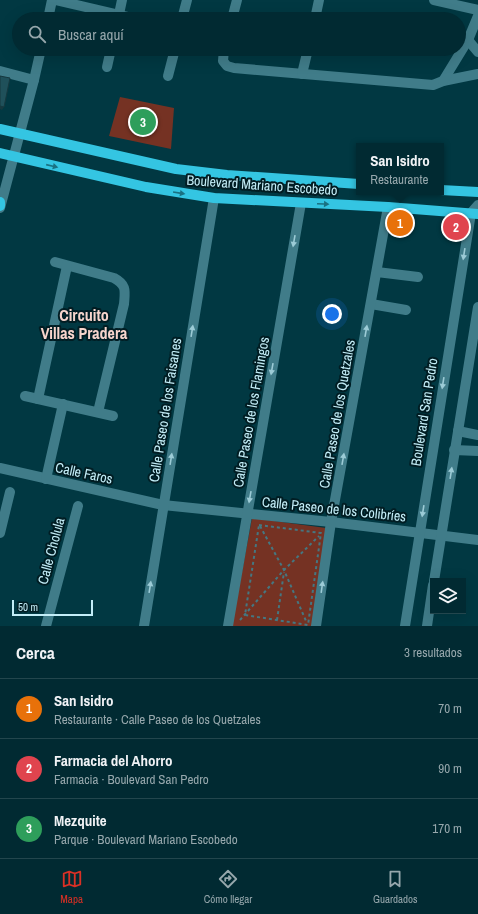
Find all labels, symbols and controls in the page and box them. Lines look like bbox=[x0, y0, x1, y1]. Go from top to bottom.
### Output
search box bbox=[12, 12, 466, 56]
icon: search bbox=[26, 23, 48, 45]
text: Buscar aquí bbox=[58, 24, 124, 45]
pin: 3 bbox=[130, 107, 156, 137]
popup bbox=[356, 143, 444, 195]
text: San Isidro bbox=[370, 150, 430, 171]
one-way arrow bbox=[46, 164, 58, 170]
street label: Boulevard Mariano Escobedo bbox=[186, 171, 338, 199]
text: Restaurante bbox=[370, 171, 428, 188]
one-way arrow bbox=[173, 190, 185, 196]
one-way arrow bbox=[317, 200, 329, 207]
pin: 1 bbox=[387, 208, 413, 238]
pin: 2 bbox=[443, 212, 469, 242]
one-way arrow bbox=[291, 235, 297, 247]
one-way arrow bbox=[461, 248, 467, 261]
district label: Circuito Villas Pradera bbox=[41, 304, 128, 344]
your location bbox=[322, 304, 342, 324]
one-way arrow bbox=[189, 325, 195, 337]
one-way arrow bbox=[363, 325, 369, 337]
street label: Calle Paseo de los Flamingos bbox=[229, 335, 273, 489]
street label: Calle Paseo de los Faisanes bbox=[145, 336, 185, 483]
street label: Calle Paseo de los Quetzales bbox=[315, 338, 359, 490]
street label: Boulevard San Pedro bbox=[407, 357, 441, 467]
one-way arrow bbox=[269, 363, 275, 375]
one-way arrow bbox=[440, 377, 446, 389]
one-way arrow bbox=[168, 453, 174, 465]
one-way arrow bbox=[340, 453, 346, 465]
street label: Calle Faros bbox=[54, 458, 115, 488]
one-way arrow bbox=[448, 467, 454, 479]
one-way arrow bbox=[247, 491, 253, 503]
street label: Calle Paseo de los Colibríes bbox=[261, 492, 407, 526]
one-way arrow bbox=[419, 505, 425, 517]
street label: Calle Cholula bbox=[33, 515, 69, 586]
map controls bbox=[430, 578, 466, 614]
button: layers bbox=[430, 578, 466, 614]
one-way arrow bbox=[147, 581, 153, 594]
one-way arrow bbox=[319, 581, 325, 593]
scale bar bbox=[12, 598, 93, 617]
text: 50 m bbox=[18, 600, 38, 614]
text: Cerca bbox=[16, 641, 55, 664]
text: 3 resultados bbox=[404, 644, 462, 661]
text: San Isidro bbox=[54, 690, 113, 711]
text: 1 bbox=[26, 700, 32, 717]
text: 70 m bbox=[438, 700, 462, 717]
text: Restaurante · Calle Paseo de los Quetzales bbox=[54, 711, 261, 728]
text: Farmacia del Ahorro bbox=[54, 750, 173, 771]
text: 2 bbox=[26, 760, 32, 777]
text: 90 m bbox=[438, 760, 462, 777]
text: Farmacia · Boulevard San Pedro bbox=[54, 771, 209, 788]
text: Mezquite bbox=[54, 810, 107, 831]
text: 3 bbox=[26, 820, 32, 837]
text: 170 m bbox=[432, 820, 462, 837]
text: Parque · Boulevard Mariano Escobedo bbox=[54, 831, 238, 848]
tab: Mapa bbox=[60, 868, 83, 906]
tab: Cómo llegar bbox=[204, 868, 252, 906]
tab: Guardados bbox=[373, 868, 418, 906]

